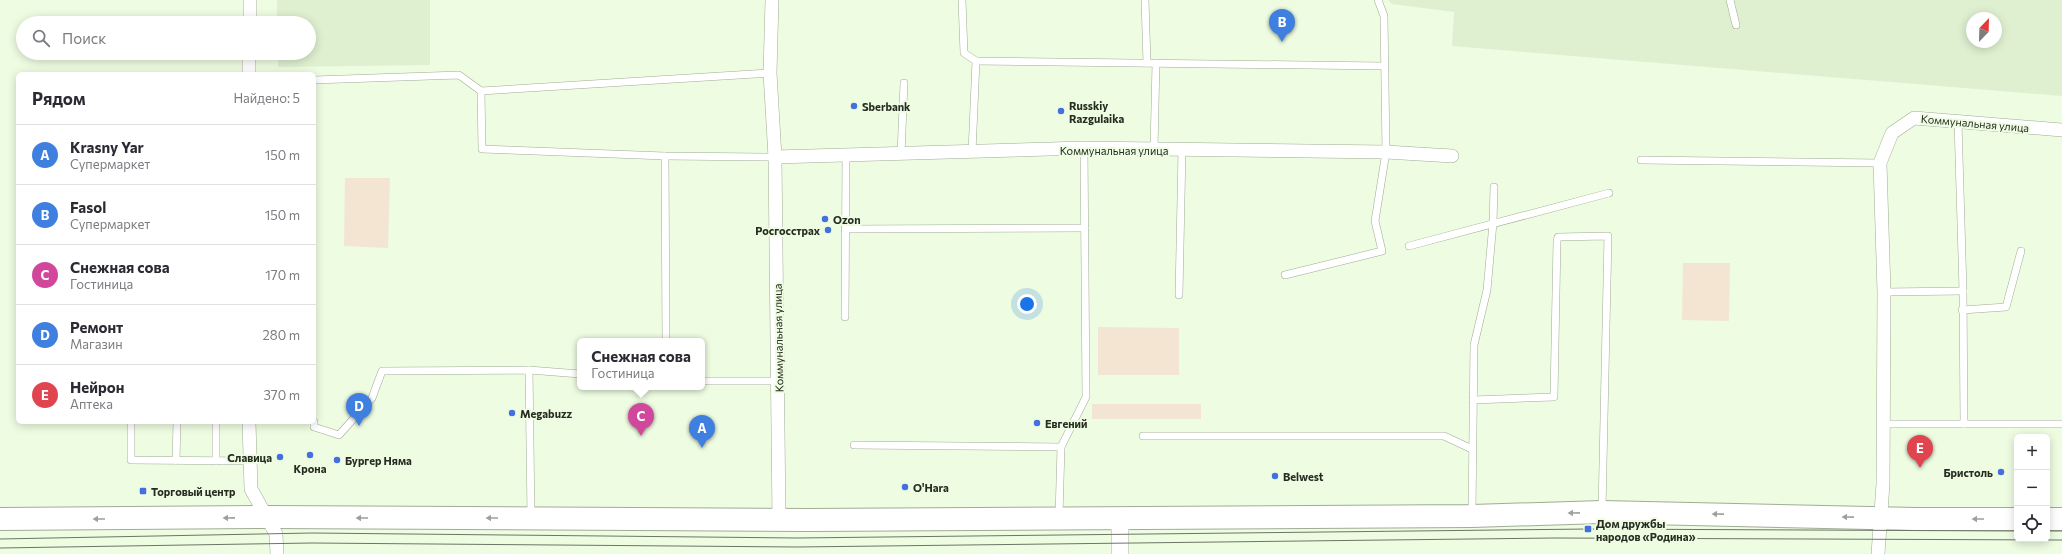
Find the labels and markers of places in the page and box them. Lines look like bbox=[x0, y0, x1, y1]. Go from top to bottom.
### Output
pin: B bbox=[1269, 9, 1295, 42]
place label: Russkiy Razgulaika bbox=[1069, 99, 1124, 125]
place label: Sberbank bbox=[862, 100, 911, 113]
marker: Sberbank bbox=[849, 101, 859, 111]
marker: Russkiy Razgulaika bbox=[1056, 106, 1066, 116]
place label: Ozon bbox=[833, 213, 861, 226]
marker: Ozon bbox=[820, 214, 830, 224]
place label: Росгосстрах bbox=[755, 224, 821, 237]
marker: Росгосстрах bbox=[823, 225, 833, 235]
pin: D bbox=[346, 393, 372, 426]
pin: C bbox=[628, 403, 654, 436]
place label: Megabuzz bbox=[520, 407, 573, 420]
marker: Megabuzz bbox=[507, 408, 517, 418]
pin: A bbox=[689, 415, 715, 448]
place label: Евгений bbox=[1045, 417, 1087, 430]
marker: Евгений bbox=[1032, 418, 1042, 428]
pin: E bbox=[1907, 435, 1933, 468]
marker: Крона bbox=[305, 450, 315, 460]
place label: Славица bbox=[227, 451, 272, 464]
marker: Славица bbox=[275, 452, 285, 462]
place label: Бургер Няма bbox=[345, 454, 412, 467]
marker: Бургер Няма bbox=[332, 455, 342, 465]
place label: Крона bbox=[294, 462, 327, 475]
place label: Бристоль bbox=[1943, 466, 1993, 479]
marker: Бристоль bbox=[1996, 467, 2006, 477]
place label: Belwest bbox=[1283, 470, 1324, 483]
marker: Belwest bbox=[1270, 471, 1280, 481]
place label: O'Hara bbox=[913, 481, 949, 494]
marker: O'Hara bbox=[900, 482, 910, 492]
place label: Торговый центр bbox=[151, 485, 236, 498]
marker: Торговый центр bbox=[138, 486, 148, 496]
place label: Дом дружбы народов «Родина» bbox=[1596, 517, 1696, 543]
marker: Дом дружбы народов «Родина» bbox=[1583, 524, 1593, 534]

